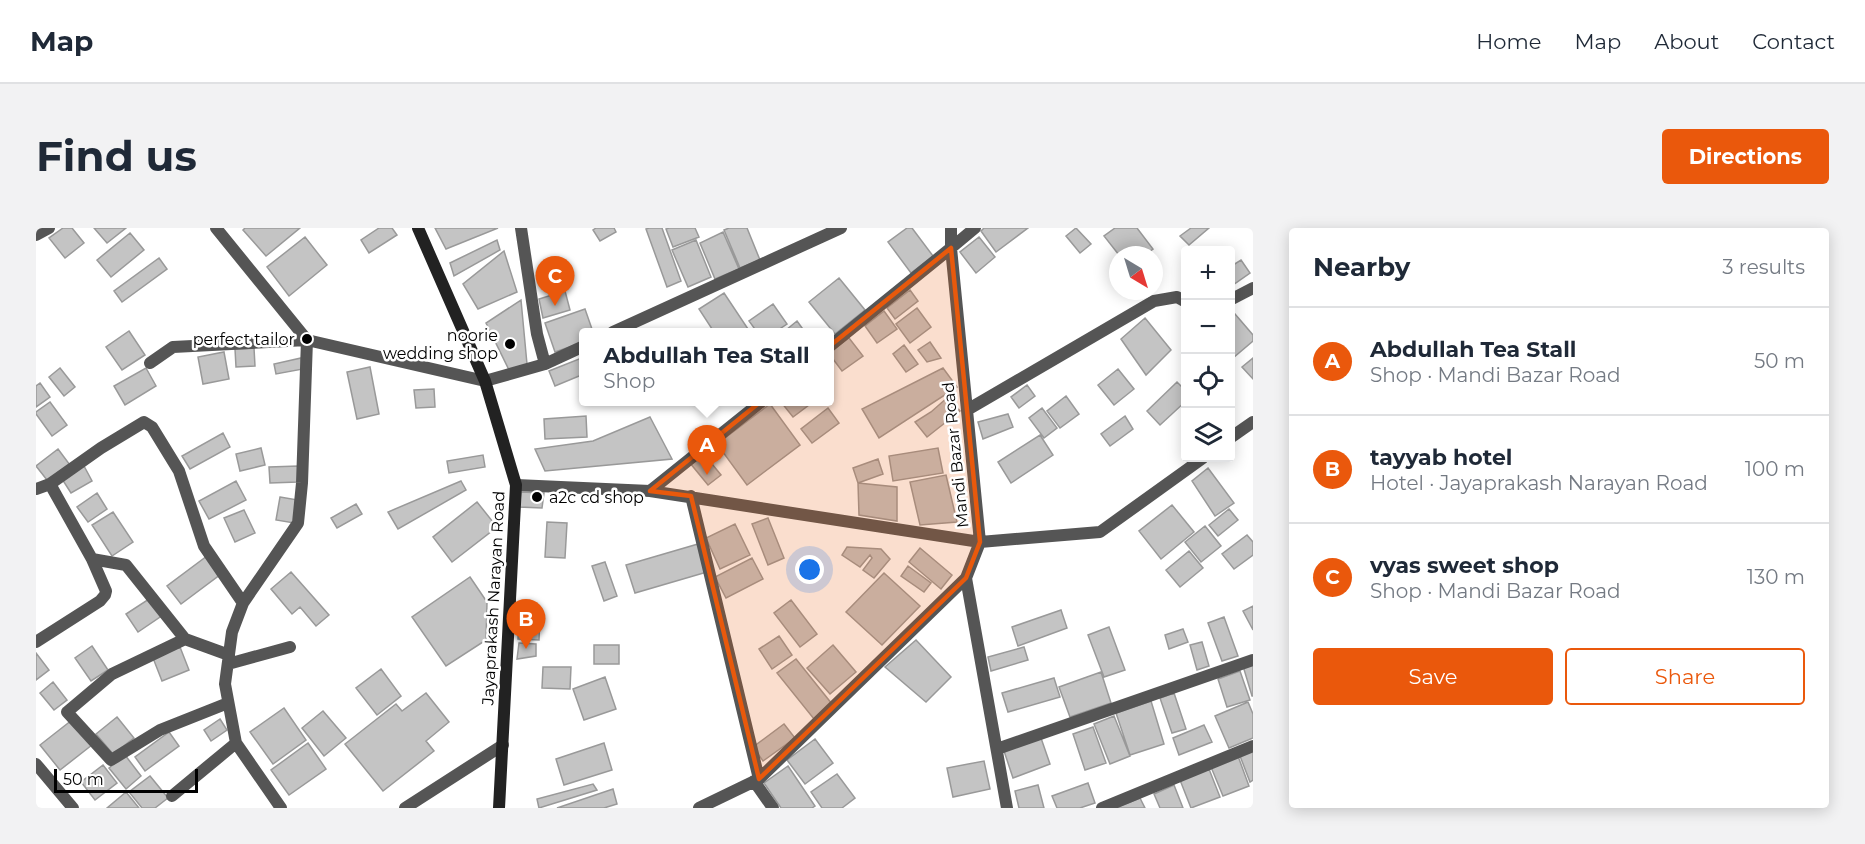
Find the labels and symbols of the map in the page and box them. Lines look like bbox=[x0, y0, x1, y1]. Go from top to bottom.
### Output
north arrow bbox=[1109, 246, 1163, 300]
pin: C bbox=[536, 256, 574, 306]
place label: noorie wedding shop bbox=[383, 326, 498, 363]
place label: perfect tailor bbox=[193, 330, 295, 349]
marker: perfect tailor bbox=[300, 332, 314, 346]
marker: noorie wedding shop bbox=[503, 337, 517, 351]
street label: Mandi Bazar Road bbox=[938, 381, 973, 529]
pin: A bbox=[688, 426, 726, 475]
place label: a2c cd shop bbox=[549, 488, 644, 507]
street label: Jayaprakash Narayan Road bbox=[478, 490, 509, 707]
marker: a2c cd shop bbox=[530, 490, 544, 504]
your location bbox=[795, 555, 824, 584]
pin: B bbox=[506, 600, 546, 649]
scale bar bbox=[54, 766, 198, 794]

